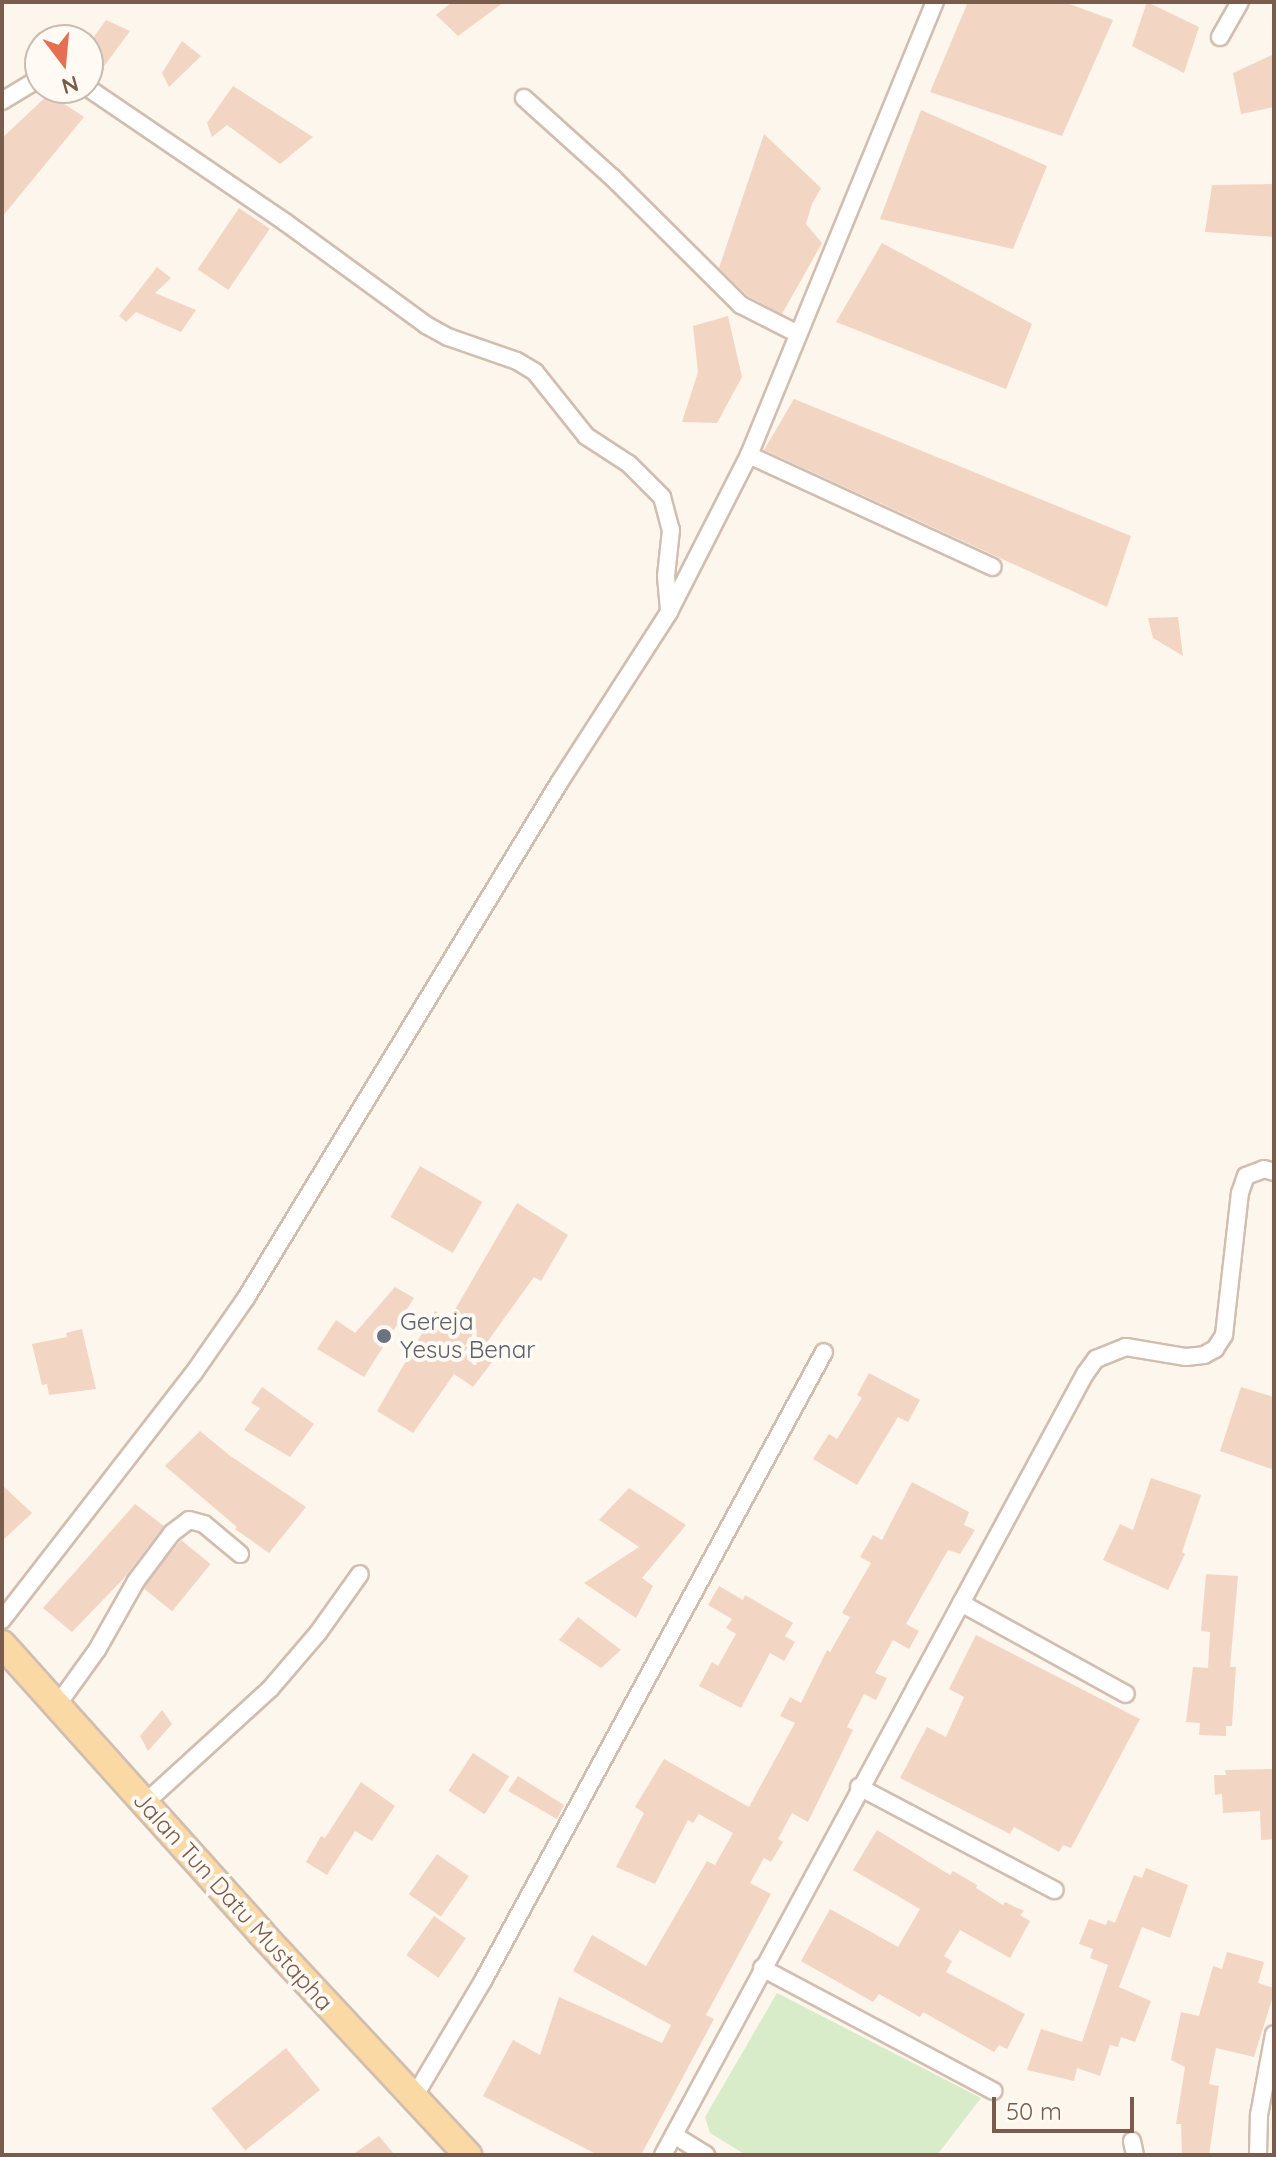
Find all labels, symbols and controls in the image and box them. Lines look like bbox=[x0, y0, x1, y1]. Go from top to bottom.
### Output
north arrow bbox=[24, 24, 104, 104]
text: N bbox=[58, 69, 82, 101]
place label: Gereja Yesus Benar bbox=[400, 1308, 536, 1364]
marker: Gereja Yesus Benar bbox=[375, 1327, 393, 1345]
street label: Jalan Tun Datu Mustapha bbox=[127, 1786, 339, 2016]
scale bar bbox=[996, 2081, 1138, 2131]
text: 50 m bbox=[1006, 2096, 1062, 2126]

